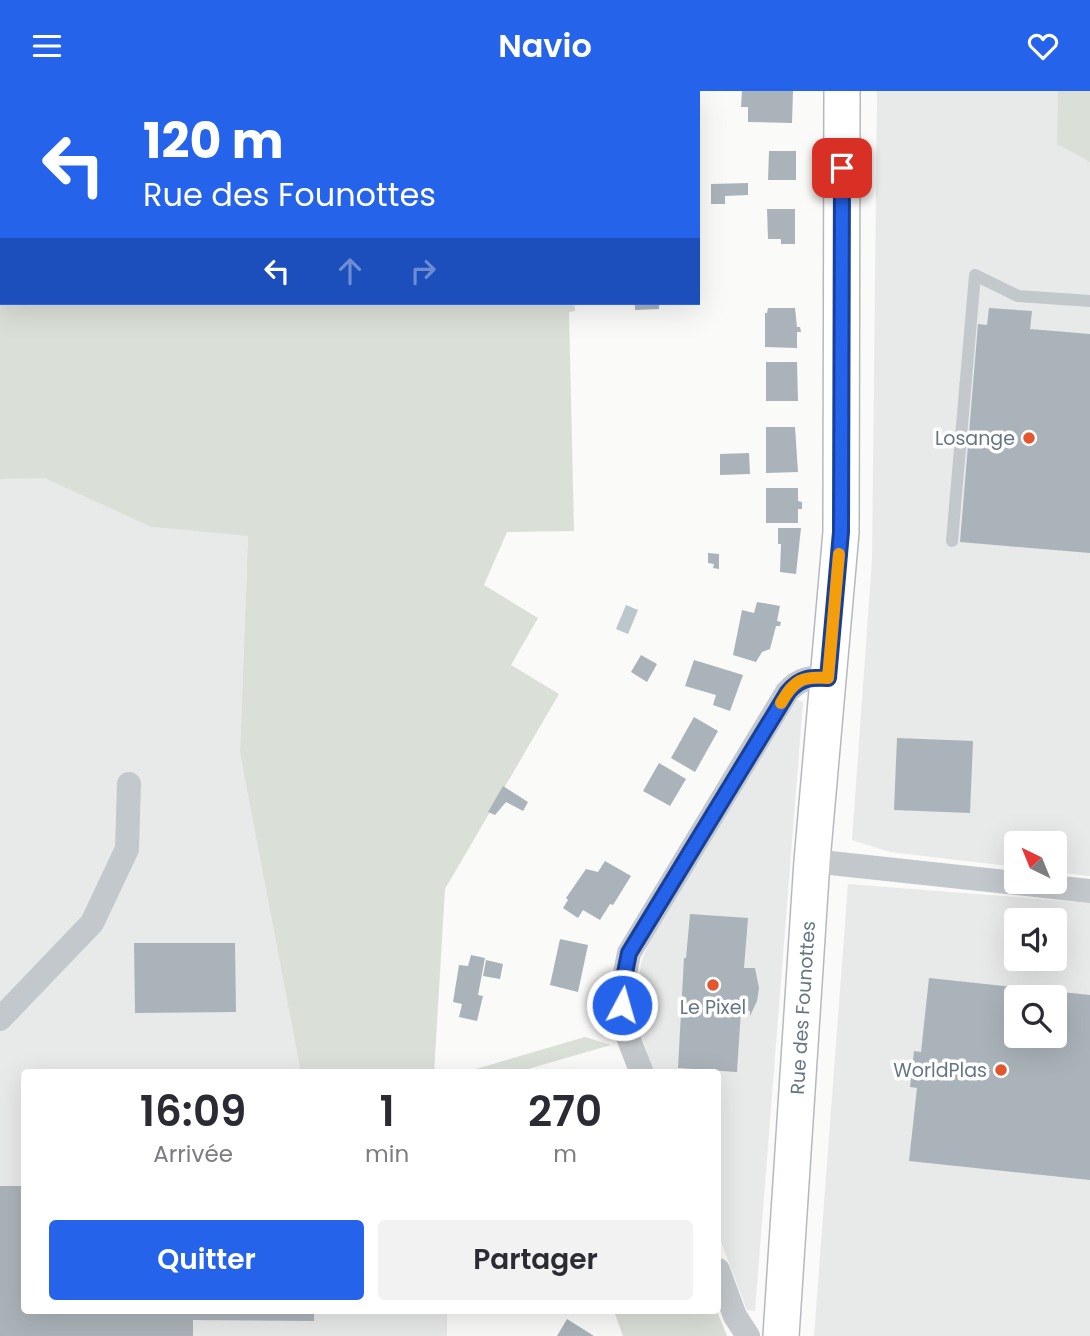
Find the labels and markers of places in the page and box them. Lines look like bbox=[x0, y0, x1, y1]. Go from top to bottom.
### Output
pin bbox=[812, 138, 872, 198]
place label: Losange bbox=[935, 425, 1015, 452]
marker: Losange bbox=[1021, 430, 1037, 446]
marker: Le Pixel bbox=[705, 977, 721, 993]
place label: Le Pixel bbox=[680, 994, 746, 1021]
place label: WorldPlas bbox=[893, 1057, 987, 1084]
marker: WorldPlas bbox=[993, 1062, 1009, 1078]

